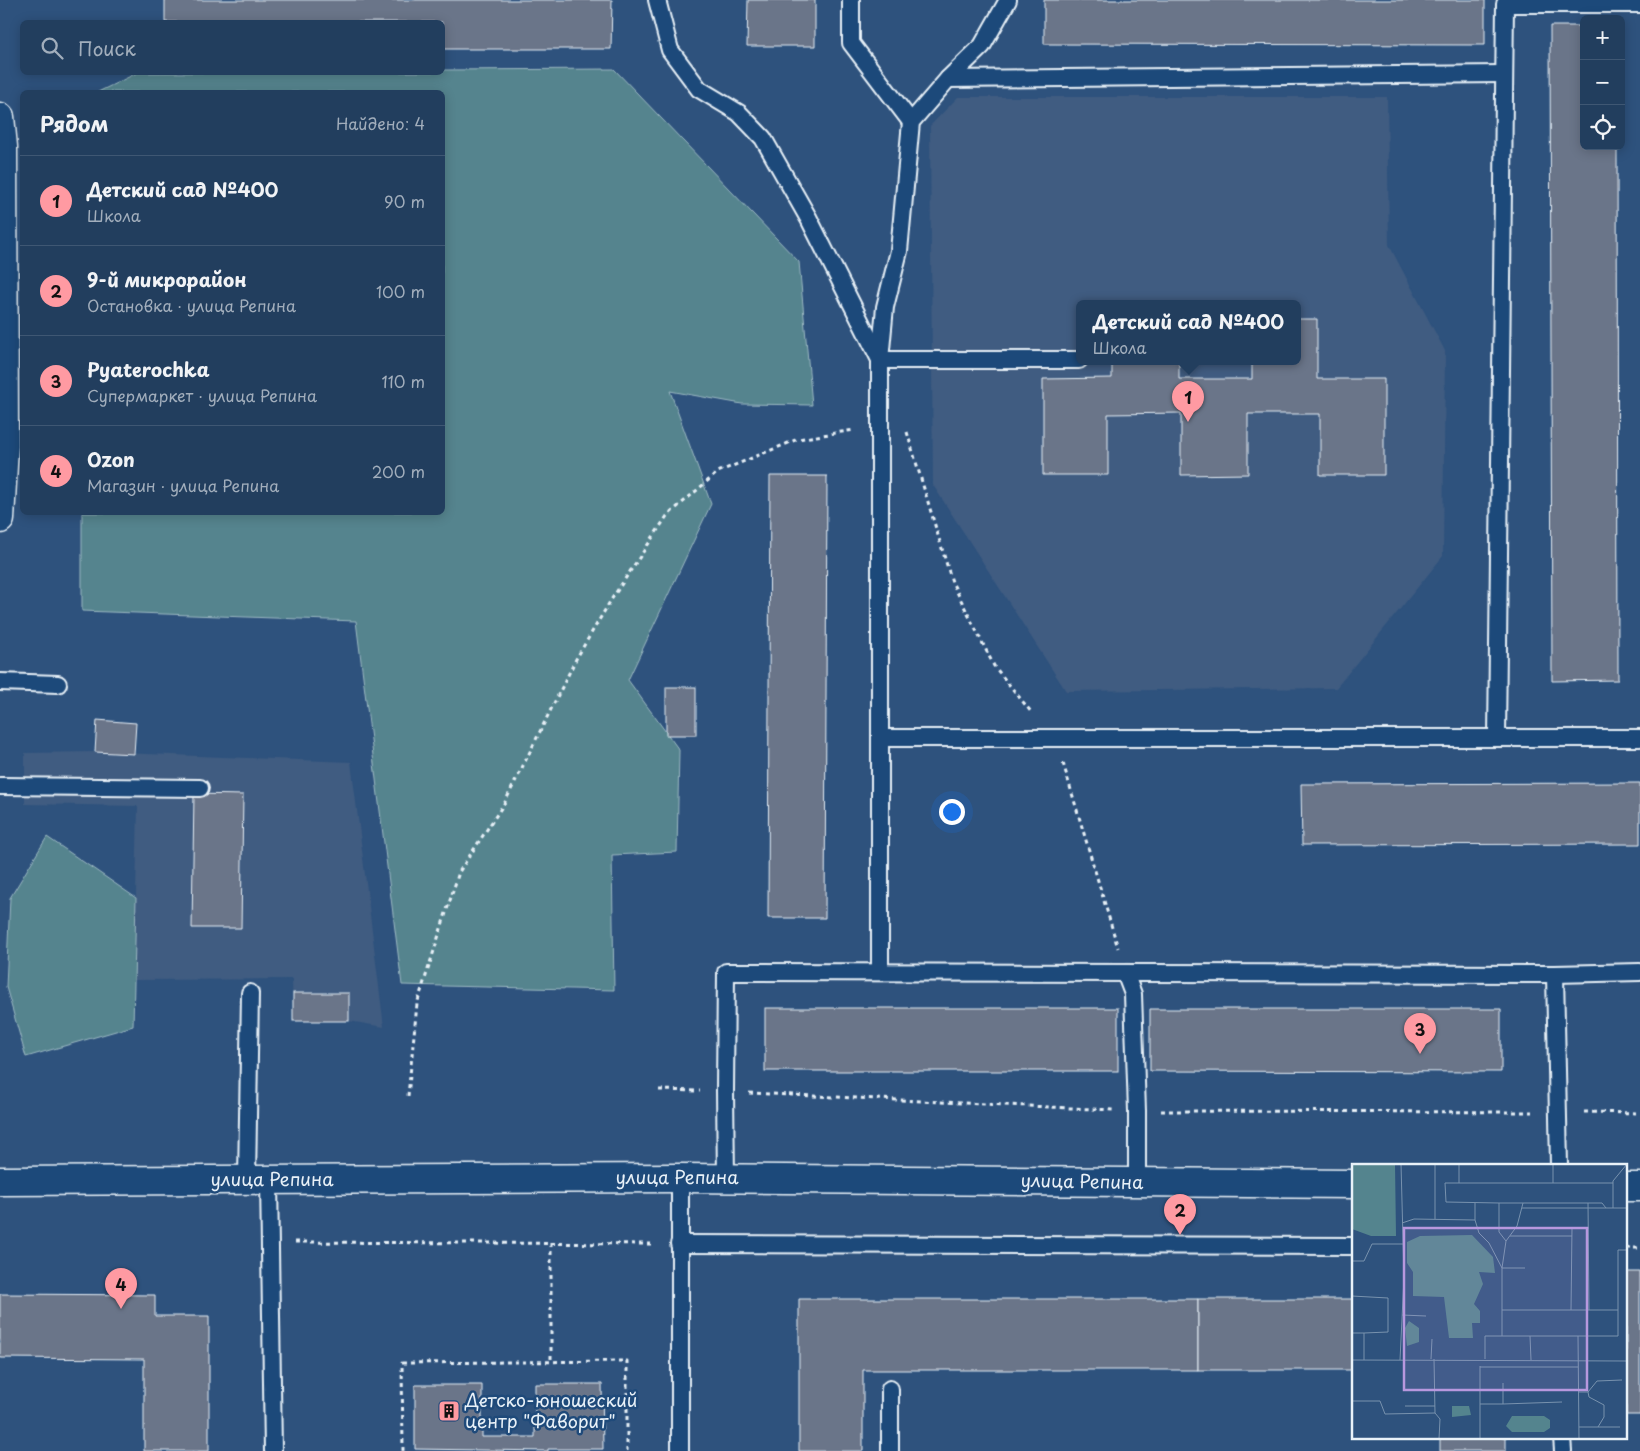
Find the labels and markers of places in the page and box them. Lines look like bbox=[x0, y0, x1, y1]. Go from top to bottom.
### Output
pin: 1 bbox=[1172, 381, 1204, 422]
pin: 3 bbox=[1404, 1013, 1436, 1054]
pin: 2 bbox=[1164, 1194, 1196, 1235]
pin: 4 bbox=[105, 1268, 137, 1309]
place label: Детско-юношеский центр "Фаворит" bbox=[464, 1386, 637, 1434]
building icon: Детско-юношеский центр "Фаворит" bbox=[437, 1399, 461, 1423]

